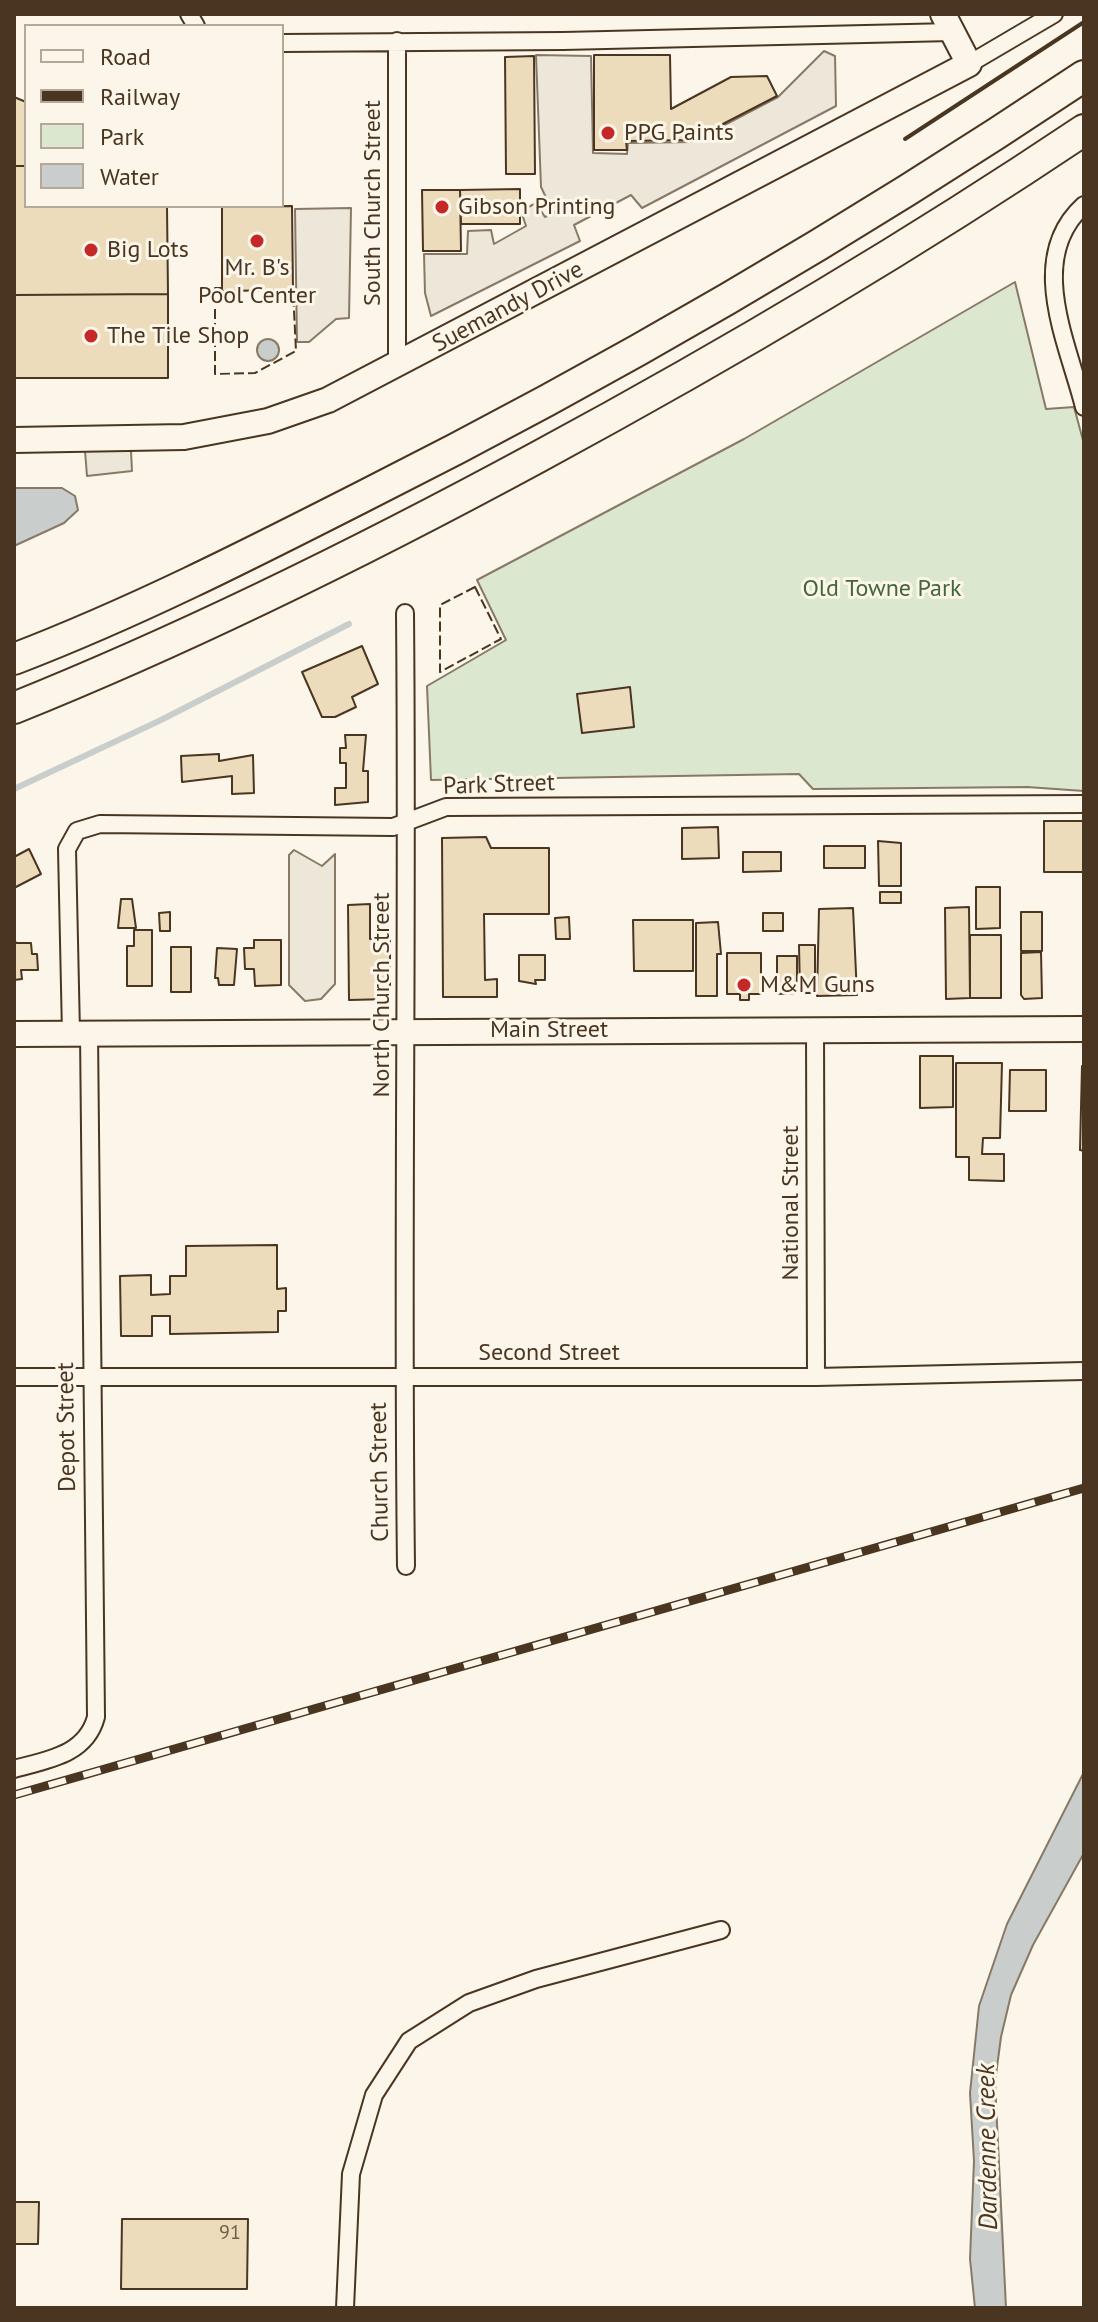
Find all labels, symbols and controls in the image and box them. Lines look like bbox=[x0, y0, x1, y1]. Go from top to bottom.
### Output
legend bbox=[24, 24, 284, 208]
text: Road bbox=[100, 41, 151, 72]
text: Railway bbox=[100, 81, 180, 112]
street label: South Church Street bbox=[359, 100, 387, 306]
place label: PPG Paints bbox=[624, 119, 734, 147]
text: Park bbox=[100, 121, 144, 152]
marker: PPG Paints bbox=[599, 124, 617, 142]
text: Water bbox=[100, 161, 159, 192]
place label: Gibson Printing bbox=[458, 193, 615, 221]
marker: Gibson Printing bbox=[433, 198, 451, 216]
marker: Mr. B's Pool Center bbox=[248, 232, 266, 250]
place label: Big Lots bbox=[107, 236, 189, 264]
marker: Big Lots bbox=[82, 241, 100, 259]
place label: Mr. B's Pool Center bbox=[198, 254, 316, 310]
street label: Suemandy Drive bbox=[428, 255, 588, 359]
place label: The Tile Shop bbox=[107, 322, 249, 350]
marker: The Tile Shop bbox=[82, 327, 100, 345]
park label: Old Towne Park bbox=[802, 575, 962, 603]
street label: Park Street bbox=[443, 769, 555, 801]
street label: North Church Street bbox=[368, 892, 396, 1098]
place label: M&M Guns bbox=[760, 971, 875, 999]
marker: M&M Guns bbox=[735, 976, 753, 994]
street label: Main Street bbox=[490, 1016, 608, 1044]
street label: National Street bbox=[777, 1125, 805, 1281]
street label: Second Street bbox=[478, 1339, 620, 1367]
street label: Depot Street bbox=[51, 1362, 83, 1492]
street label: Church Street bbox=[364, 1402, 396, 1542]
water label: Dardenne Creek bbox=[971, 2064, 1005, 2230]
house number: 91 bbox=[219, 2221, 241, 2245]

